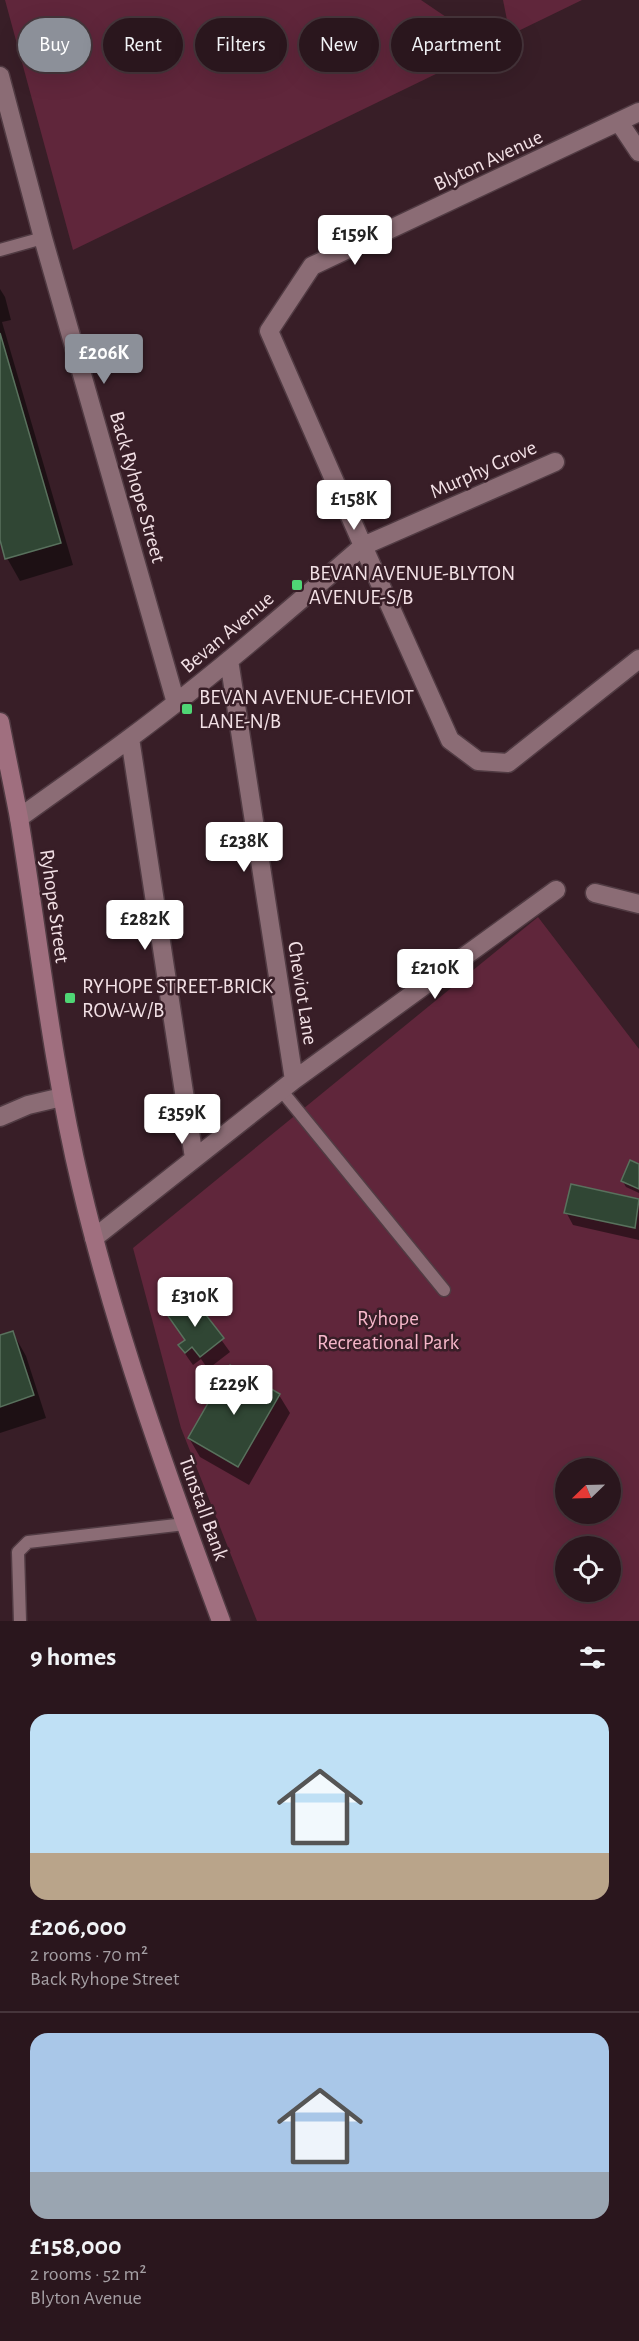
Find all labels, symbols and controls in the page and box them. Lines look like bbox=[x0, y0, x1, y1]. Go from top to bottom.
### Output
chip: Buy bbox=[18, 18, 91, 72]
chip: Rent bbox=[103, 18, 183, 72]
chip: Filters bbox=[195, 18, 287, 72]
chip: New bbox=[299, 18, 379, 72]
chip: Apartment bbox=[391, 18, 522, 72]
street label: Blyton Avenue bbox=[431, 126, 546, 195]
pin: £159K bbox=[313, 215, 397, 266]
text: £159K bbox=[332, 224, 378, 244]
pin: £206K bbox=[62, 334, 146, 385]
text: £206K bbox=[79, 343, 129, 363]
street label: Back Ryhope Street bbox=[106, 409, 169, 566]
street label: Murphy Grove bbox=[427, 437, 540, 502]
pin: £158K bbox=[312, 480, 396, 531]
text: £158K bbox=[331, 489, 377, 509]
place label: BEVAN AVENUE-BLYTON AVENUE-S/B bbox=[309, 563, 515, 608]
marker: BEVAN AVENUE-BLYTON AVENUE-S/B bbox=[290, 578, 304, 592]
street label: Bevan Avenue bbox=[177, 588, 278, 677]
place label: BEVAN AVENUE-CHEVIOT LANE-N/B bbox=[199, 687, 414, 732]
marker: BEVAN AVENUE-CHEVIOT LANE-N/B bbox=[180, 702, 194, 716]
pin: £238K bbox=[202, 822, 286, 873]
text: £238K bbox=[220, 831, 268, 851]
street label: Ryhope Street bbox=[36, 848, 73, 965]
pin: £282K bbox=[103, 900, 187, 951]
text: £282K bbox=[120, 909, 170, 929]
street label: Cheviot Lane bbox=[284, 940, 321, 1046]
pin: £210K bbox=[393, 949, 477, 1000]
text: £210K bbox=[411, 958, 459, 978]
place label: RYHOPE STREET-BRICK ROW-W/B bbox=[82, 976, 274, 1021]
marker: RYHOPE STREET-BRICK ROW-W/B bbox=[63, 991, 77, 1005]
pin: £359K bbox=[140, 1094, 224, 1145]
text: £359K bbox=[158, 1103, 206, 1123]
pin: £310K bbox=[153, 1277, 237, 1328]
text: £310K bbox=[172, 1286, 218, 1306]
park label: Ryhope Recreational Park bbox=[317, 1308, 459, 1353]
pin: £229K bbox=[192, 1365, 276, 1416]
text: £229K bbox=[209, 1374, 259, 1394]
street label: Tunstall Bank bbox=[175, 1453, 232, 1563]
north arrow bbox=[555, 1458, 621, 1524]
map controls bbox=[555, 1458, 621, 1602]
button: locate bbox=[555, 1536, 621, 1602]
icon: filters bbox=[576, 1641, 609, 1674]
text: 9 homes bbox=[30, 1644, 116, 1670]
icon: home bbox=[266, 1753, 374, 1861]
text: £206,000 bbox=[30, 1914, 127, 1940]
text: 2 rooms · 70 m² bbox=[30, 1945, 148, 1965]
text: Back Ryhope Street bbox=[30, 1969, 179, 1989]
icon: home bbox=[266, 2072, 374, 2180]
text: £158,000 bbox=[30, 2233, 122, 2259]
text: 2 rooms · 52 m² bbox=[30, 2264, 147, 2284]
text: Blyton Avenue bbox=[30, 2288, 142, 2308]

